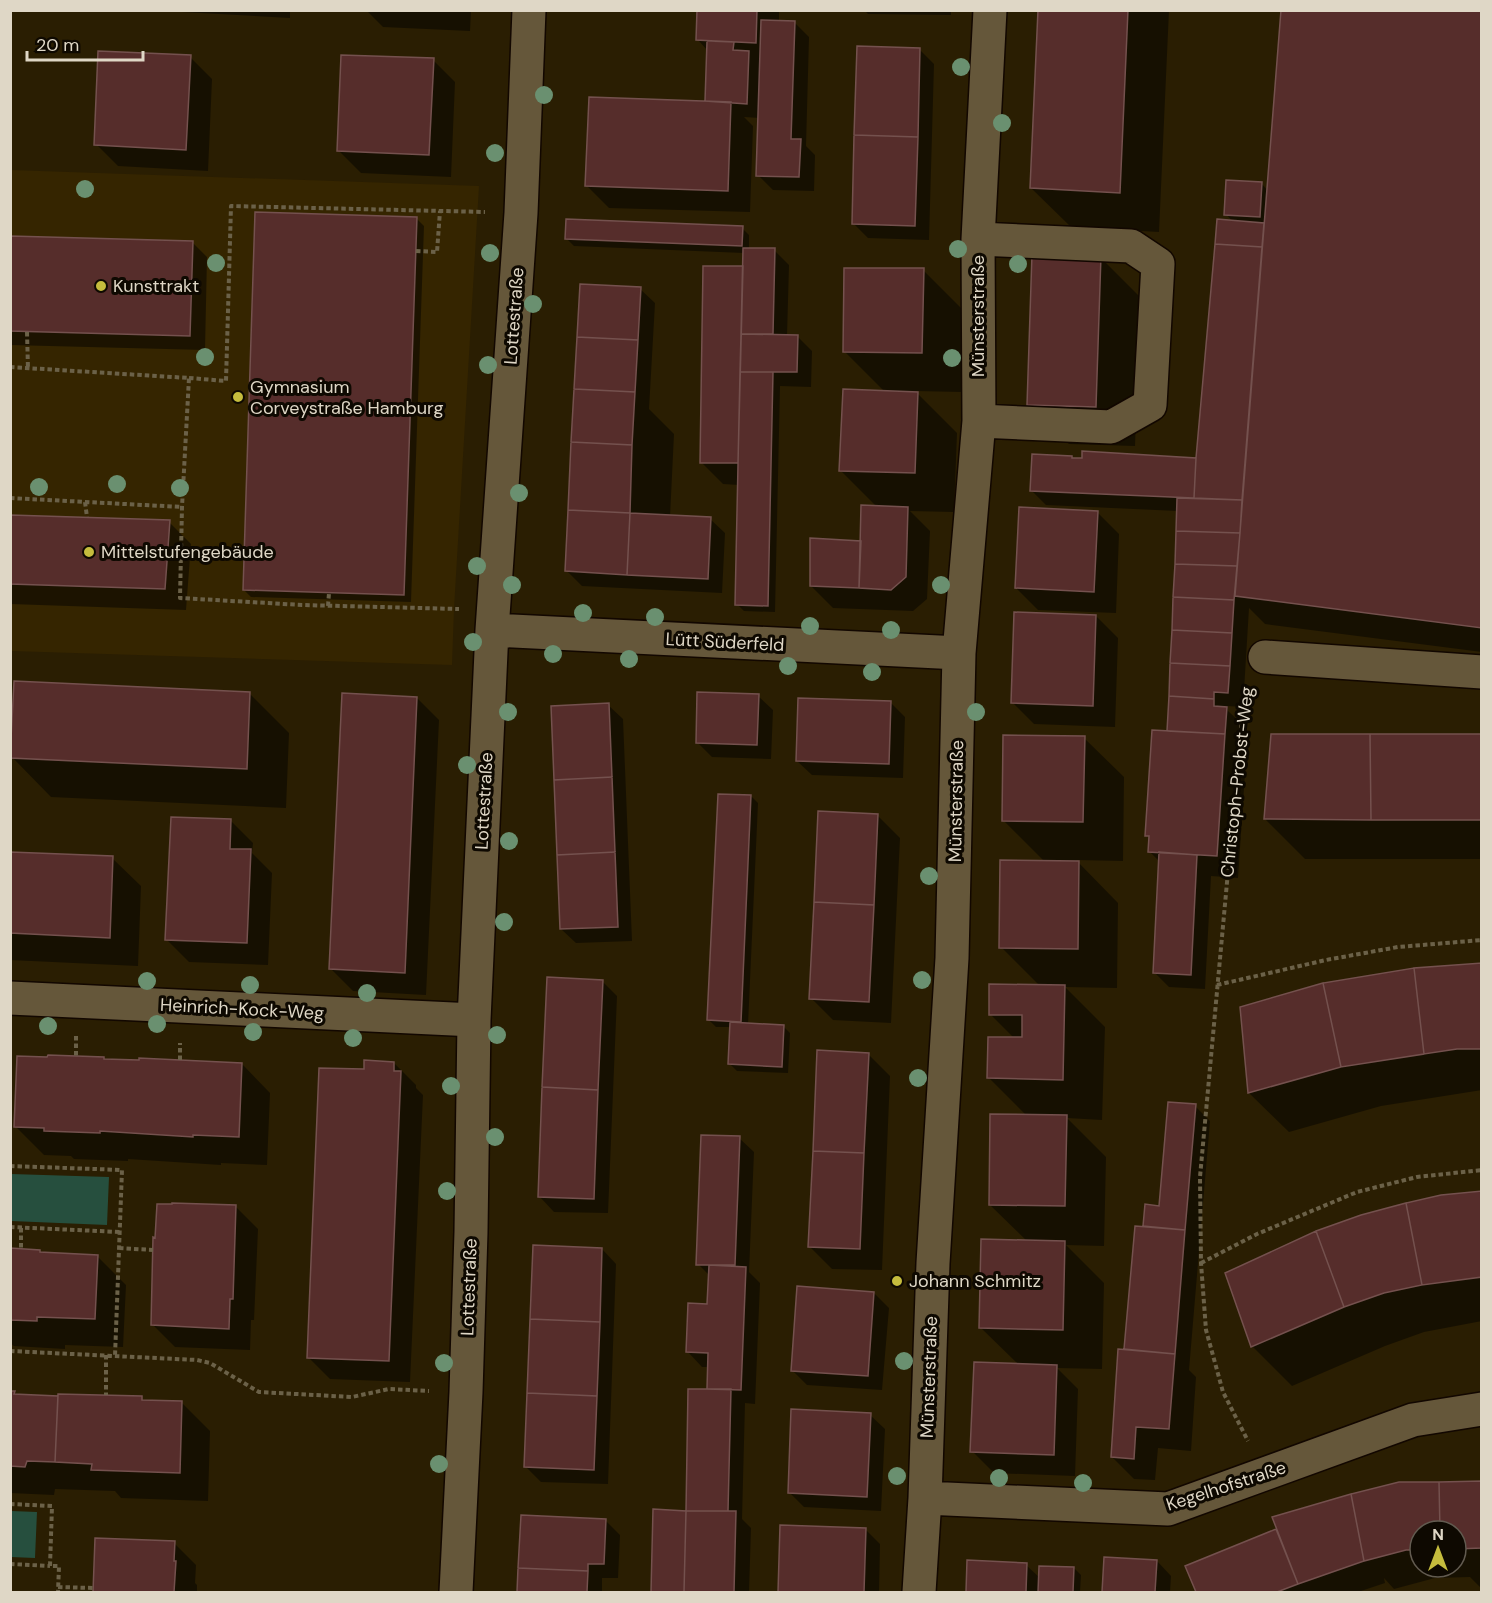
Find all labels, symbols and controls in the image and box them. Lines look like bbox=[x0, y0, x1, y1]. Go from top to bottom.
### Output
scale bar bbox=[27, 24, 142, 62]
text: 20 m bbox=[36, 33, 79, 57]
street label: Münsterstraße bbox=[966, 255, 990, 377]
street label: Lottestraße bbox=[499, 267, 529, 365]
place label: Kunsttrakt bbox=[113, 274, 199, 298]
marker: Kunsttrakt bbox=[94, 279, 108, 293]
place label: Gymnasium Corveystraße Hamburg bbox=[250, 375, 444, 420]
marker: Gymnasium Corveystraße Hamburg bbox=[231, 390, 245, 404]
place label: Mittelstufengebäude bbox=[101, 540, 274, 564]
marker: Mittelstufengebäude bbox=[82, 545, 96, 559]
street label: Lütt Süderfeld bbox=[665, 627, 785, 657]
street label: Christoph-Probst-Weg bbox=[1215, 685, 1259, 879]
street label: Münsterstraße bbox=[943, 740, 969, 862]
street label: Lottestraße bbox=[469, 752, 499, 850]
street label: Heinrich-Kock-Weg bbox=[159, 993, 325, 1025]
street label: Lottestraße bbox=[455, 1238, 483, 1336]
place label: Johann Schmitz bbox=[909, 1269, 1041, 1293]
marker: Johann Schmitz bbox=[890, 1274, 904, 1288]
street label: Münsterstraße bbox=[915, 1316, 943, 1438]
street label: Kegelhofstraße bbox=[1163, 1455, 1289, 1517]
north arrow bbox=[1408, 1519, 1468, 1579]
text: N bbox=[1432, 1524, 1444, 1545]

